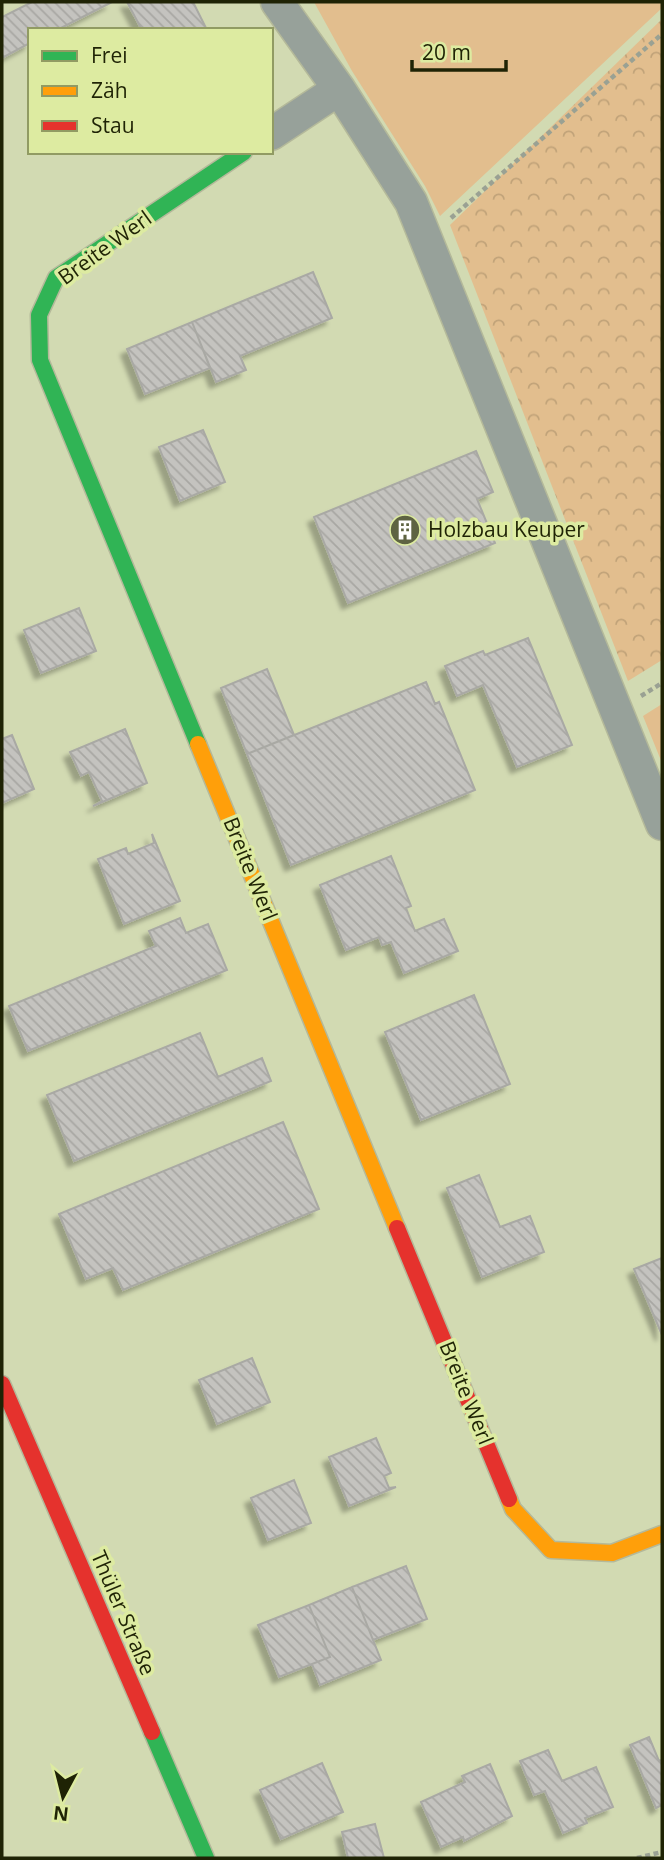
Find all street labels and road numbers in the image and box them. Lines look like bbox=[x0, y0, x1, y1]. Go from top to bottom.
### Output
street label: Breite Werl bbox=[52, 204, 157, 291]
street label: Breite Werl bbox=[218, 813, 284, 924]
street label: Breite Werl bbox=[434, 1337, 500, 1448]
street label: Thüler Straße bbox=[85, 1546, 163, 1679]

